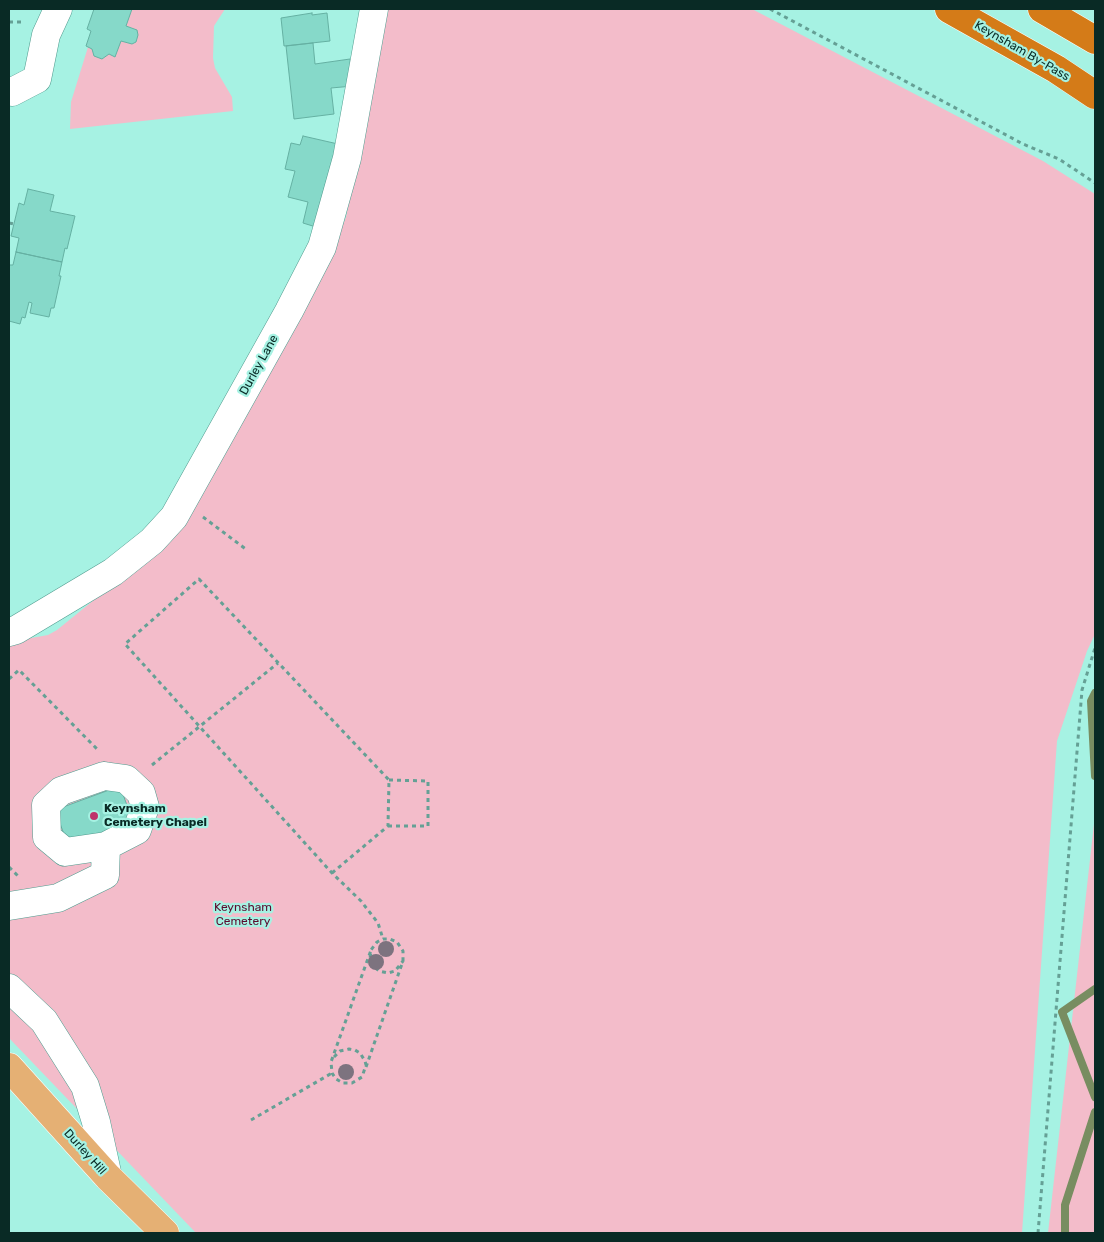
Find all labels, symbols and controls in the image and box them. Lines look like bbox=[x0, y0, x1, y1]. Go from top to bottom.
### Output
street label: Keynsham By-Pass bbox=[972, 18, 1072, 84]
street label: Durley Lane bbox=[237, 332, 281, 398]
place label: Keynsham Cemetery Chapel bbox=[104, 802, 207, 830]
marker: Keynsham Cemetery Chapel bbox=[88, 810, 100, 822]
park label: Keynsham Cemetery bbox=[214, 901, 272, 929]
street label: Durley Hill bbox=[61, 1126, 109, 1178]

